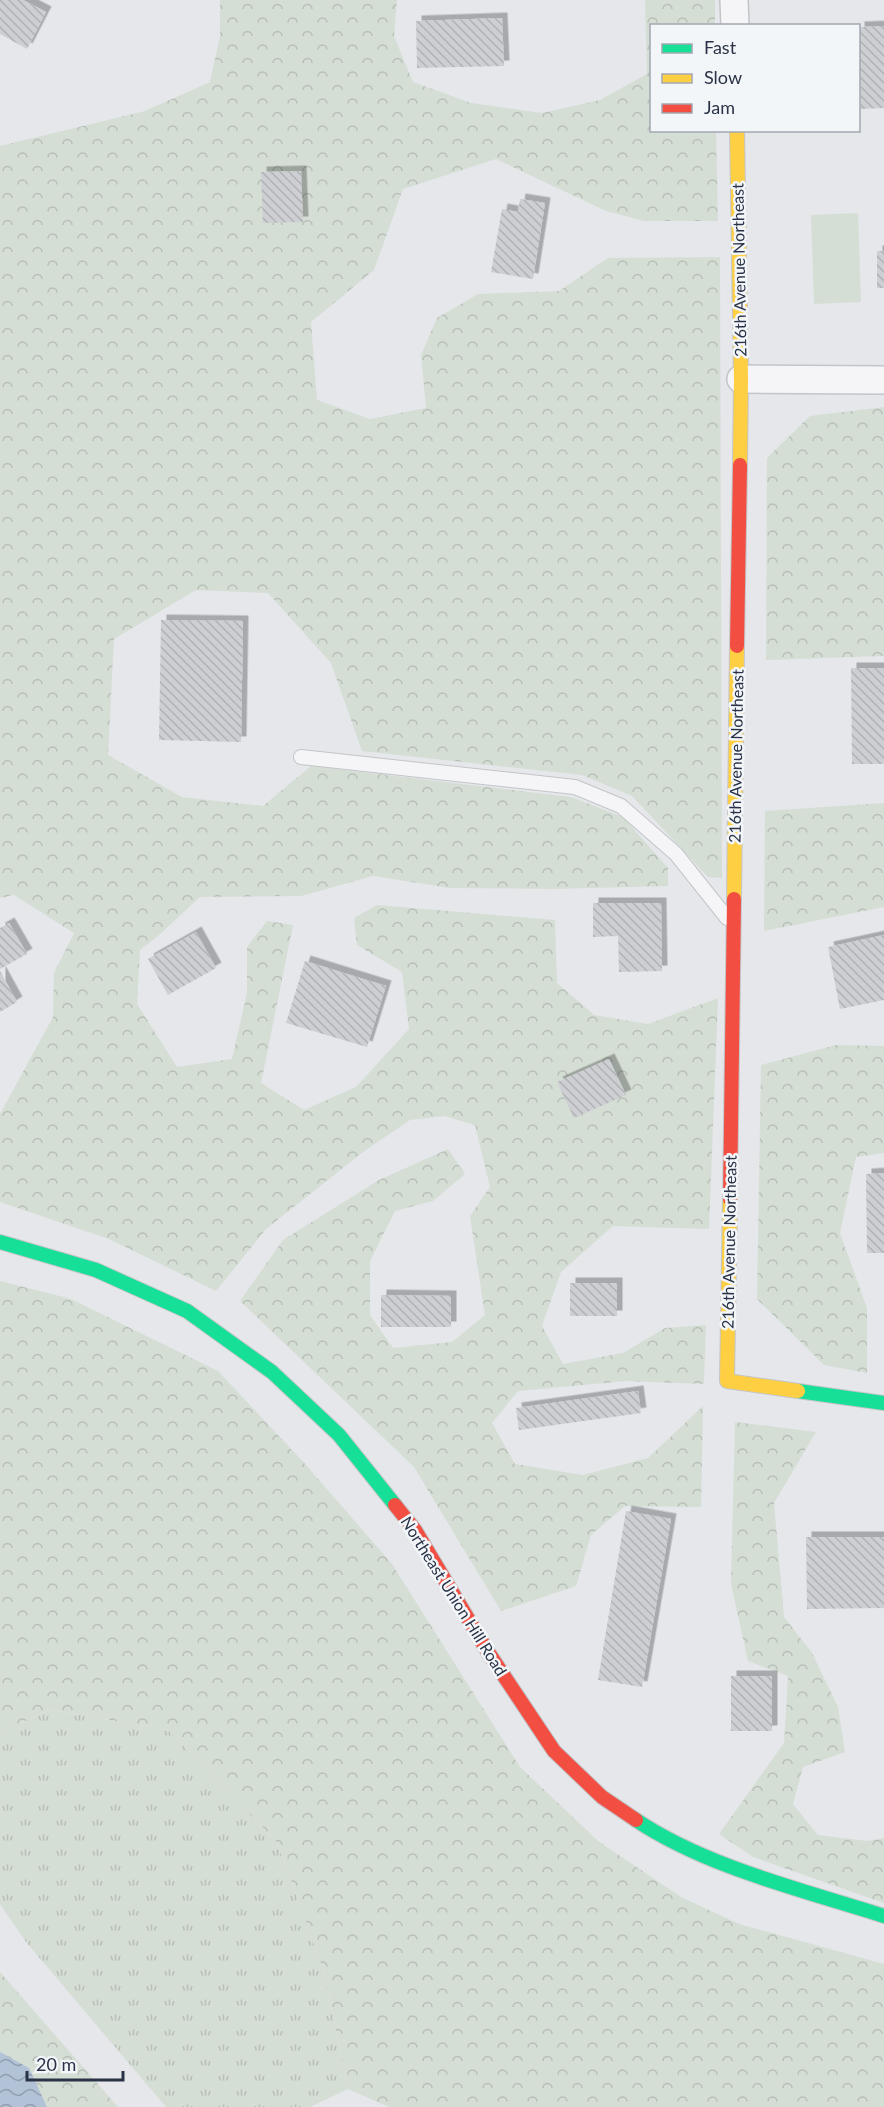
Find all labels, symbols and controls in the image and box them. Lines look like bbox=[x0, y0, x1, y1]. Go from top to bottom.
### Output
legend bbox=[650, 24, 860, 132]
text: Fast bbox=[704, 36, 737, 58]
text: Slow bbox=[704, 66, 742, 88]
text: Jam bbox=[704, 96, 735, 118]
street label: 216th Avenue Northeast bbox=[727, 183, 750, 357]
street label: 216th Avenue Northeast bbox=[724, 669, 747, 843]
street label: 216th Avenue Northeast bbox=[717, 1155, 740, 1329]
street label: Northeast Union Hill Road bbox=[398, 1513, 511, 1679]
scale bar bbox=[27, 2044, 123, 2082]
text: 20 m bbox=[36, 2053, 76, 2075]

